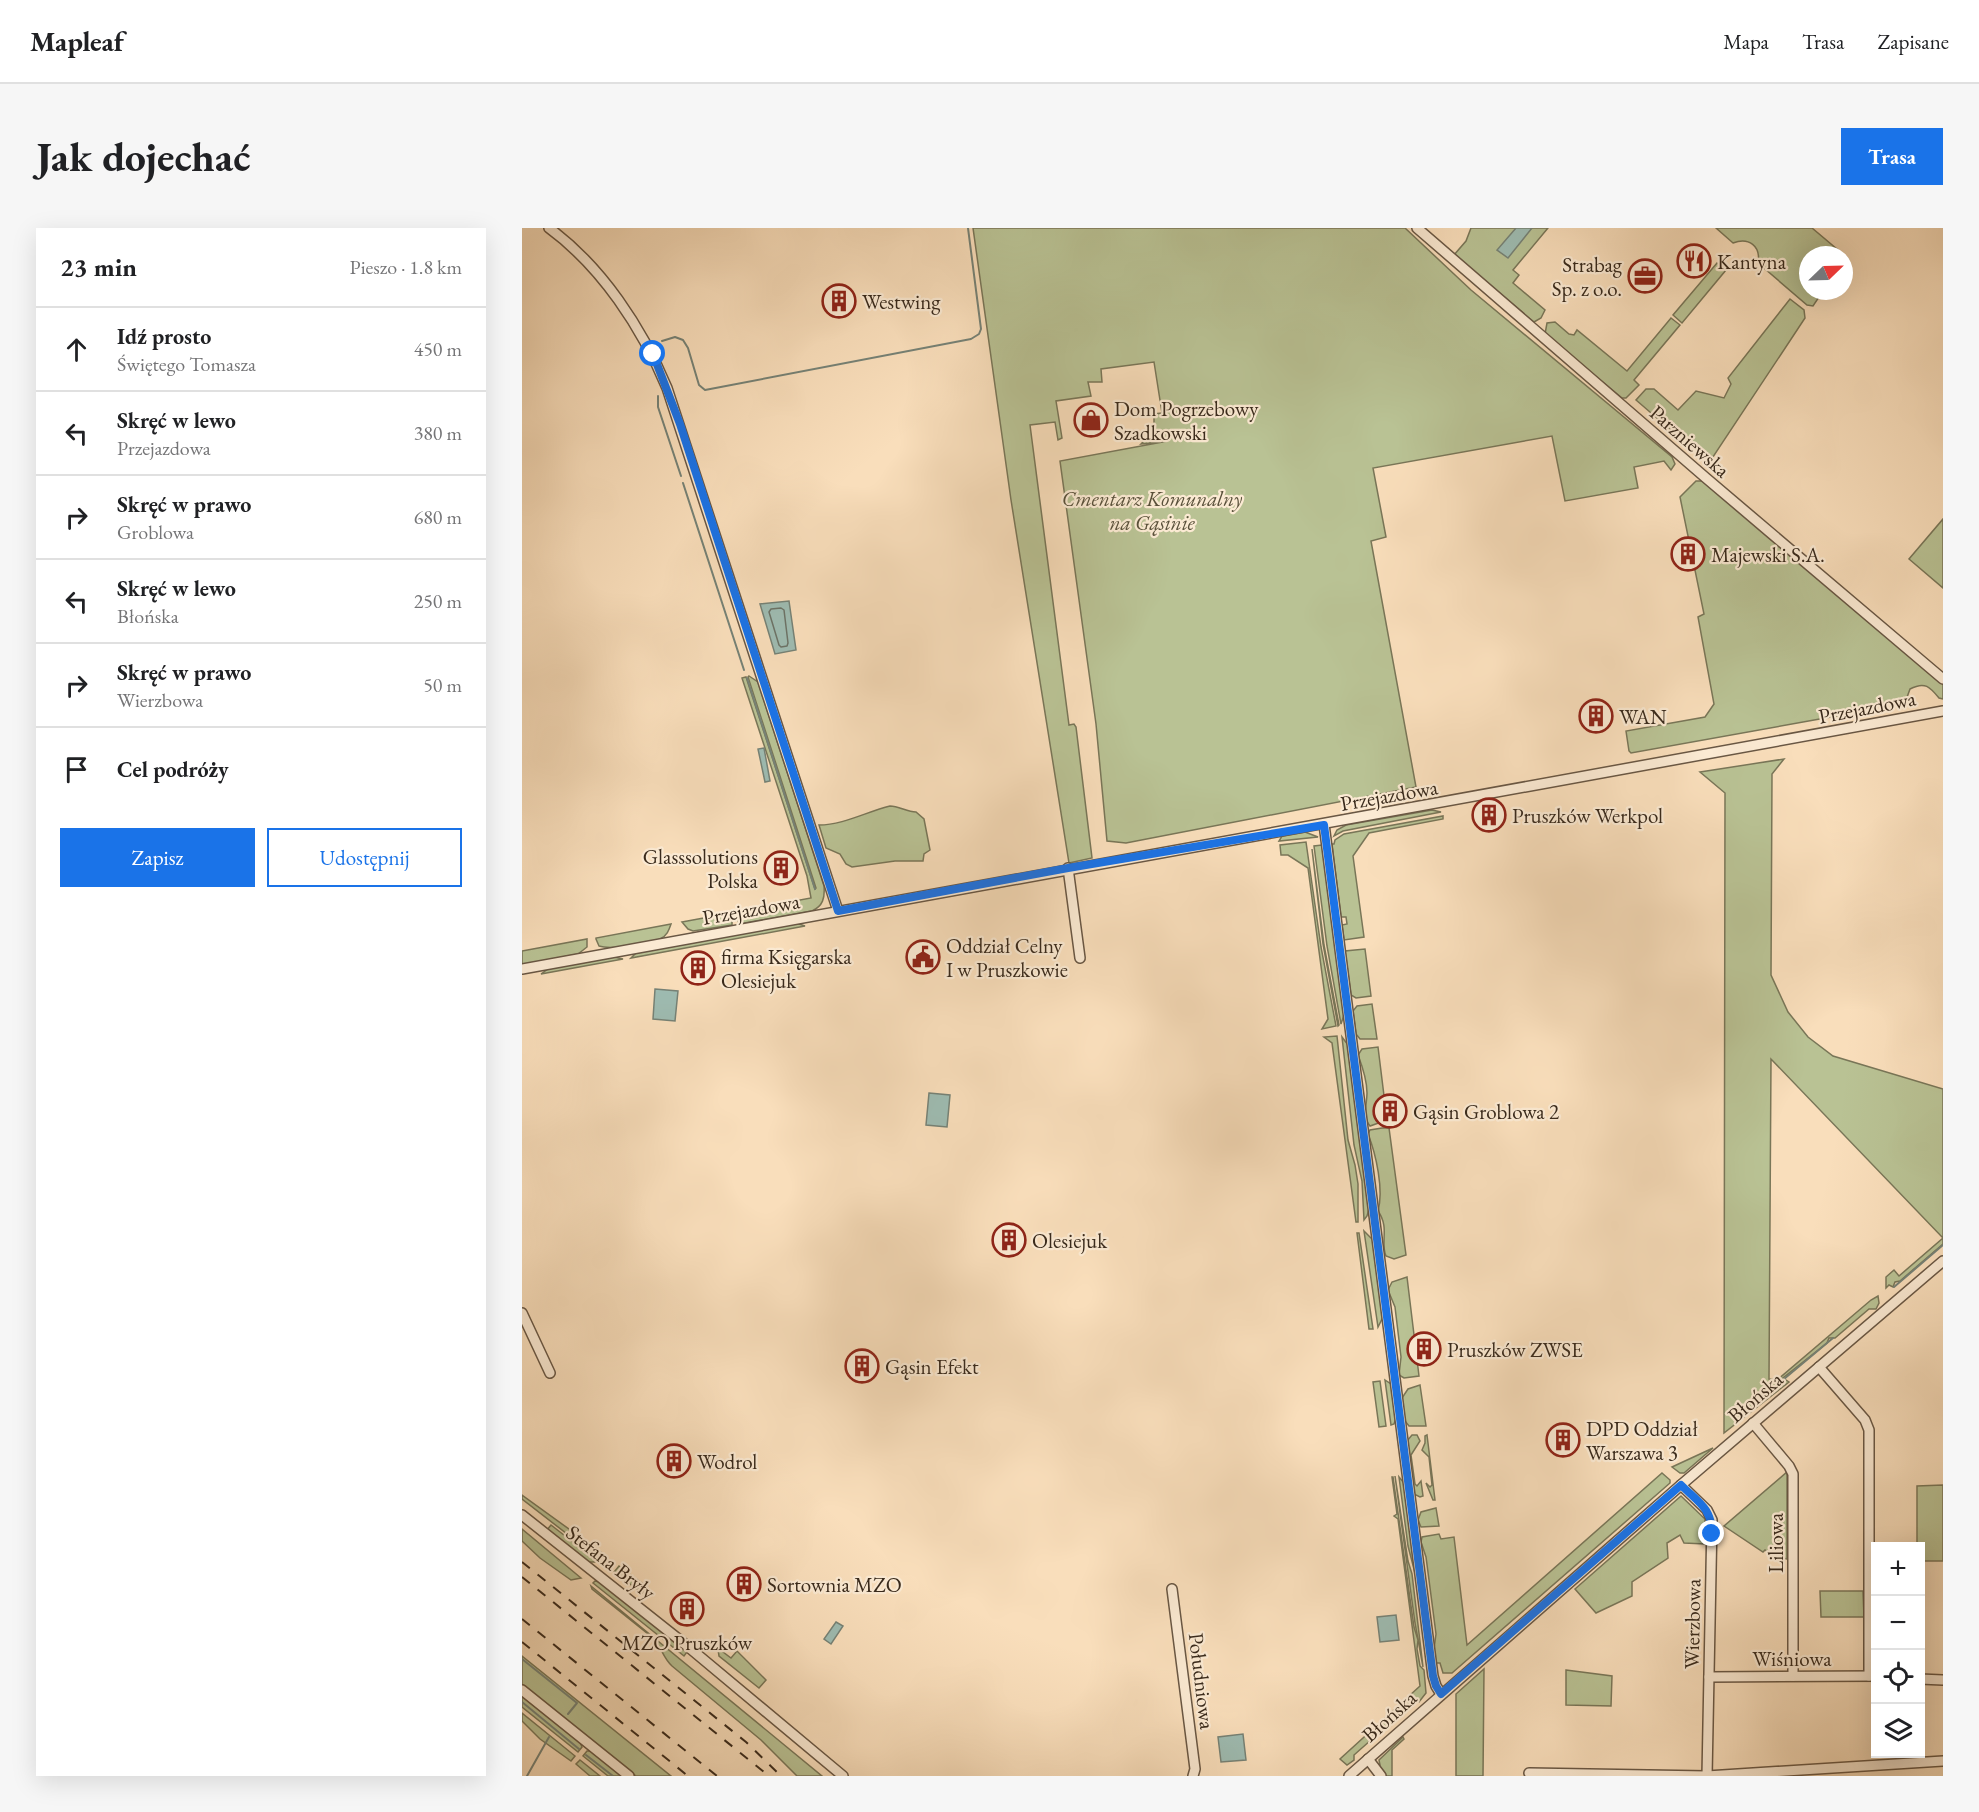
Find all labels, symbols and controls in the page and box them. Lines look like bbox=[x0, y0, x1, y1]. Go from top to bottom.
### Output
text: Mapleaf bbox=[30, 23, 124, 59]
text: Mapa bbox=[1723, 28, 1769, 55]
text: Trasa bbox=[1802, 28, 1844, 55]
text: Zapisane bbox=[1877, 28, 1949, 55]
button: Trasa bbox=[1841, 128, 1943, 185]
text: Jak dojechać bbox=[36, 129, 250, 184]
restaurant icon: Kantyna bbox=[1676, 243, 1712, 279]
north arrow bbox=[1799, 246, 1853, 300]
place label: Kantyna bbox=[1717, 248, 1787, 275]
text: 23 min bbox=[60, 250, 137, 284]
place label: Strabag Sp. z o.o. bbox=[1552, 251, 1623, 302]
text: Pieszo · 1.8 km bbox=[350, 254, 462, 280]
office icon: Strabag Sp. z o.o. bbox=[1627, 258, 1663, 294]
building icon: Westwing bbox=[821, 283, 857, 319]
place label: Westwing bbox=[862, 288, 941, 315]
text: Idź prosto bbox=[117, 322, 211, 351]
icon: ahead bbox=[60, 333, 93, 366]
text: 450 m bbox=[414, 336, 462, 362]
route start bbox=[639, 340, 665, 366]
text: Świętego Tomasza bbox=[117, 351, 256, 377]
place label: Dom Pogrzebowy Szadkowski bbox=[1114, 395, 1259, 446]
street label: Parzniewska bbox=[1644, 399, 1736, 484]
shop icon: Dom Pogrzebowy Szadkowski bbox=[1073, 402, 1109, 438]
text: Skręć w lewo bbox=[117, 406, 236, 435]
icon: left bbox=[60, 417, 93, 450]
text: 380 m bbox=[414, 420, 462, 446]
text: Przejazdowa bbox=[117, 435, 211, 461]
park label: Cmentarz Komunalny na Gąsinie bbox=[1062, 485, 1243, 536]
text: Skręć w prawo bbox=[117, 490, 251, 519]
icon: right bbox=[60, 501, 93, 534]
text: 680 m bbox=[414, 504, 462, 530]
text: Groblowa bbox=[117, 519, 194, 545]
building icon: Majewski S.A. bbox=[1670, 536, 1706, 572]
place label: Majewski S.A. bbox=[1711, 541, 1825, 568]
text: Skręć w lewo bbox=[117, 574, 236, 603]
icon: left bbox=[60, 585, 93, 618]
text: 250 m bbox=[414, 588, 462, 614]
text: Błońska bbox=[117, 603, 179, 629]
text: Skręć w prawo bbox=[117, 658, 251, 687]
icon: right bbox=[60, 669, 93, 702]
text: 50 m bbox=[423, 672, 462, 698]
street label: Przejazdowa bbox=[1816, 684, 1919, 730]
text: Wierzbowa bbox=[117, 687, 203, 713]
building icon: WAN bbox=[1578, 698, 1614, 734]
place label: WAN bbox=[1619, 703, 1667, 730]
icon: arrive bbox=[60, 753, 93, 786]
text: Cel podróży bbox=[117, 755, 229, 784]
street label: Przejazdowa bbox=[1338, 773, 1440, 817]
building icon: Pruszków Werkpol bbox=[1471, 797, 1507, 833]
place label: Pruszków Werkpol bbox=[1512, 802, 1663, 829]
button: Zapisz bbox=[60, 828, 255, 887]
button: Udostępnij bbox=[267, 828, 462, 887]
place label: Glasssolutions Polska bbox=[643, 843, 759, 894]
building icon: Glasssolutions Polska bbox=[763, 850, 799, 886]
street label: Przejazdowa bbox=[700, 887, 802, 931]
place label: Oddział Celny I w Pruszkowie bbox=[946, 932, 1068, 983]
public building icon: Oddział Celny I w Pruszkowie bbox=[905, 939, 941, 975]
place label: firma Księgarska Olesiejuk bbox=[721, 943, 852, 994]
building icon: firma Księgarska Olesiejuk bbox=[680, 950, 716, 986]
building icon: Gąsin Groblowa 2 bbox=[1372, 1093, 1408, 1129]
place label: Gąsin Groblowa 2 bbox=[1413, 1098, 1559, 1125]
building icon: Olesiejuk bbox=[991, 1222, 1027, 1258]
place label: Olesiejuk bbox=[1032, 1227, 1108, 1254]
building icon: Pruszków ZWSE bbox=[1406, 1331, 1442, 1367]
place label: Pruszków ZWSE bbox=[1447, 1336, 1583, 1363]
building icon: Gąsin Efekt bbox=[844, 1348, 880, 1384]
place label: Gąsin Efekt bbox=[885, 1353, 979, 1380]
street label: Błońska bbox=[1722, 1365, 1789, 1428]
place label: DPD Oddział Warszawa 3 bbox=[1586, 1415, 1698, 1466]
building icon: DPD Oddział Warszawa 3 bbox=[1545, 1422, 1581, 1458]
building icon: Wodrol bbox=[656, 1443, 692, 1479]
place label: Wodrol bbox=[697, 1448, 757, 1475]
street label: Liliowa bbox=[1762, 1512, 1789, 1573]
street label: Stefana Bryły bbox=[561, 1519, 662, 1606]
route end bbox=[1698, 1520, 1724, 1546]
map controls bbox=[1871, 1542, 1925, 1758]
button: + bbox=[1871, 1542, 1925, 1596]
building icon: Sortownia MZO bbox=[726, 1566, 762, 1602]
place label: Sortownia MZO bbox=[767, 1571, 902, 1598]
street label: Wierzbowa bbox=[1678, 1578, 1706, 1669]
building icon: MZO Pruszków bbox=[669, 1591, 705, 1627]
button: − bbox=[1871, 1596, 1925, 1650]
place label: MZO Pruszków bbox=[622, 1629, 753, 1656]
street label: Południowa bbox=[1183, 1631, 1221, 1731]
street label: Wiśniowa bbox=[1752, 1645, 1832, 1672]
button: locate bbox=[1871, 1650, 1925, 1704]
street label: Błońska bbox=[1356, 1684, 1423, 1748]
button: layers bbox=[1871, 1704, 1925, 1758]

